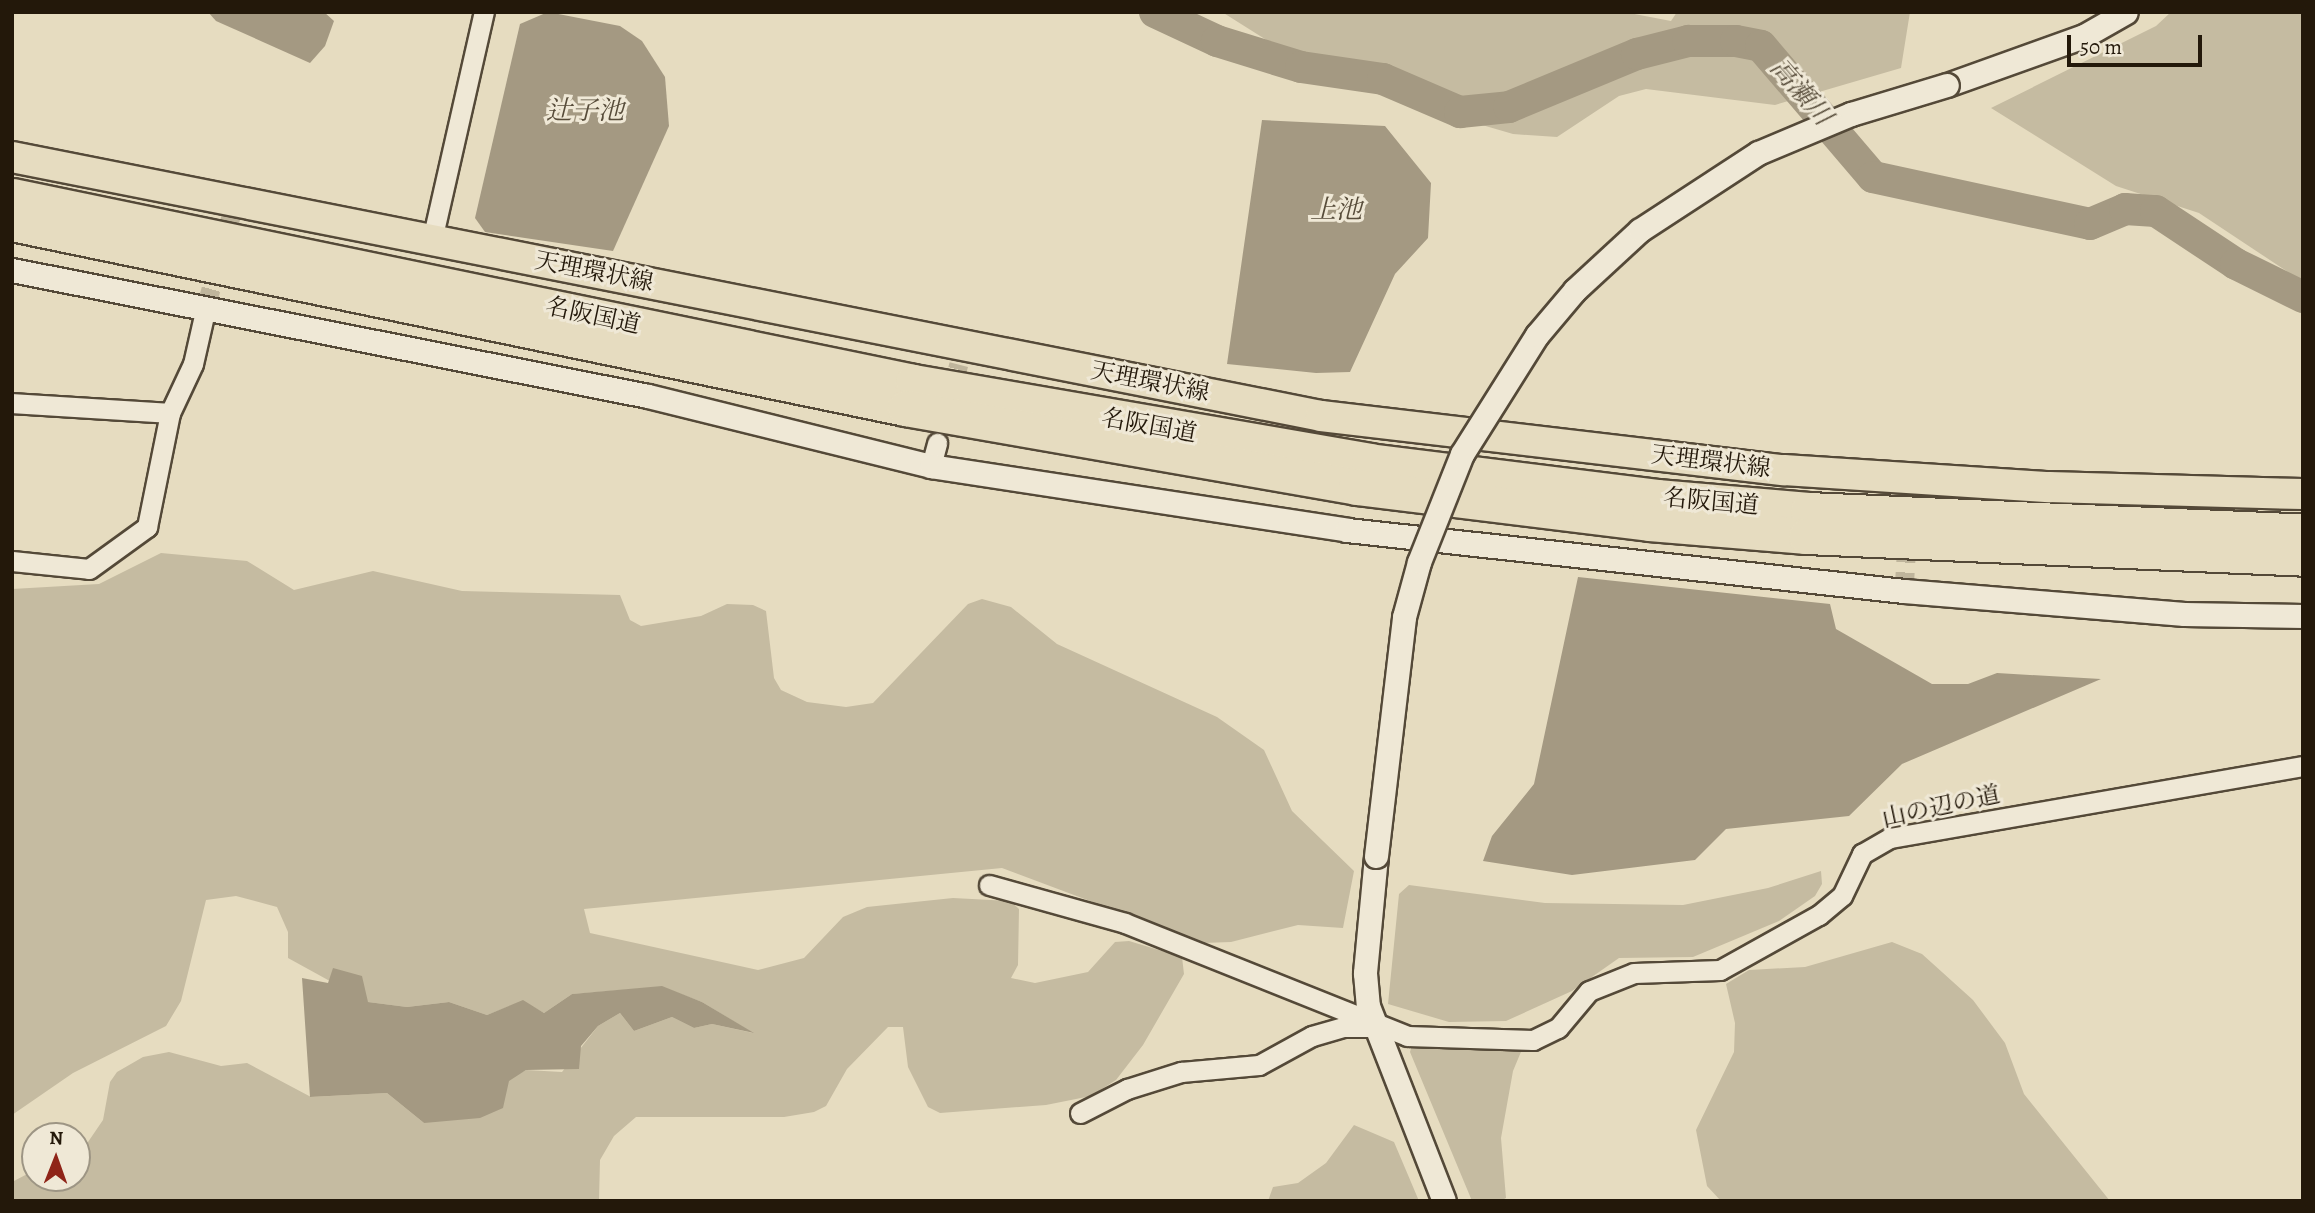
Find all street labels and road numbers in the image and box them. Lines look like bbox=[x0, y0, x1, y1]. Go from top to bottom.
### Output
street label: 天理環状線 bbox=[532, 246, 656, 298]
street label: 名阪国道 bbox=[543, 292, 643, 340]
street label: 天理環状線 bbox=[1088, 356, 1212, 408]
street label: 名阪国道 bbox=[1099, 403, 1199, 449]
street label: 天理環状線 bbox=[1650, 440, 1772, 484]
street label: 名阪国道 bbox=[1662, 483, 1760, 521]
street label: 山の辺の道 bbox=[1879, 780, 2003, 834]

